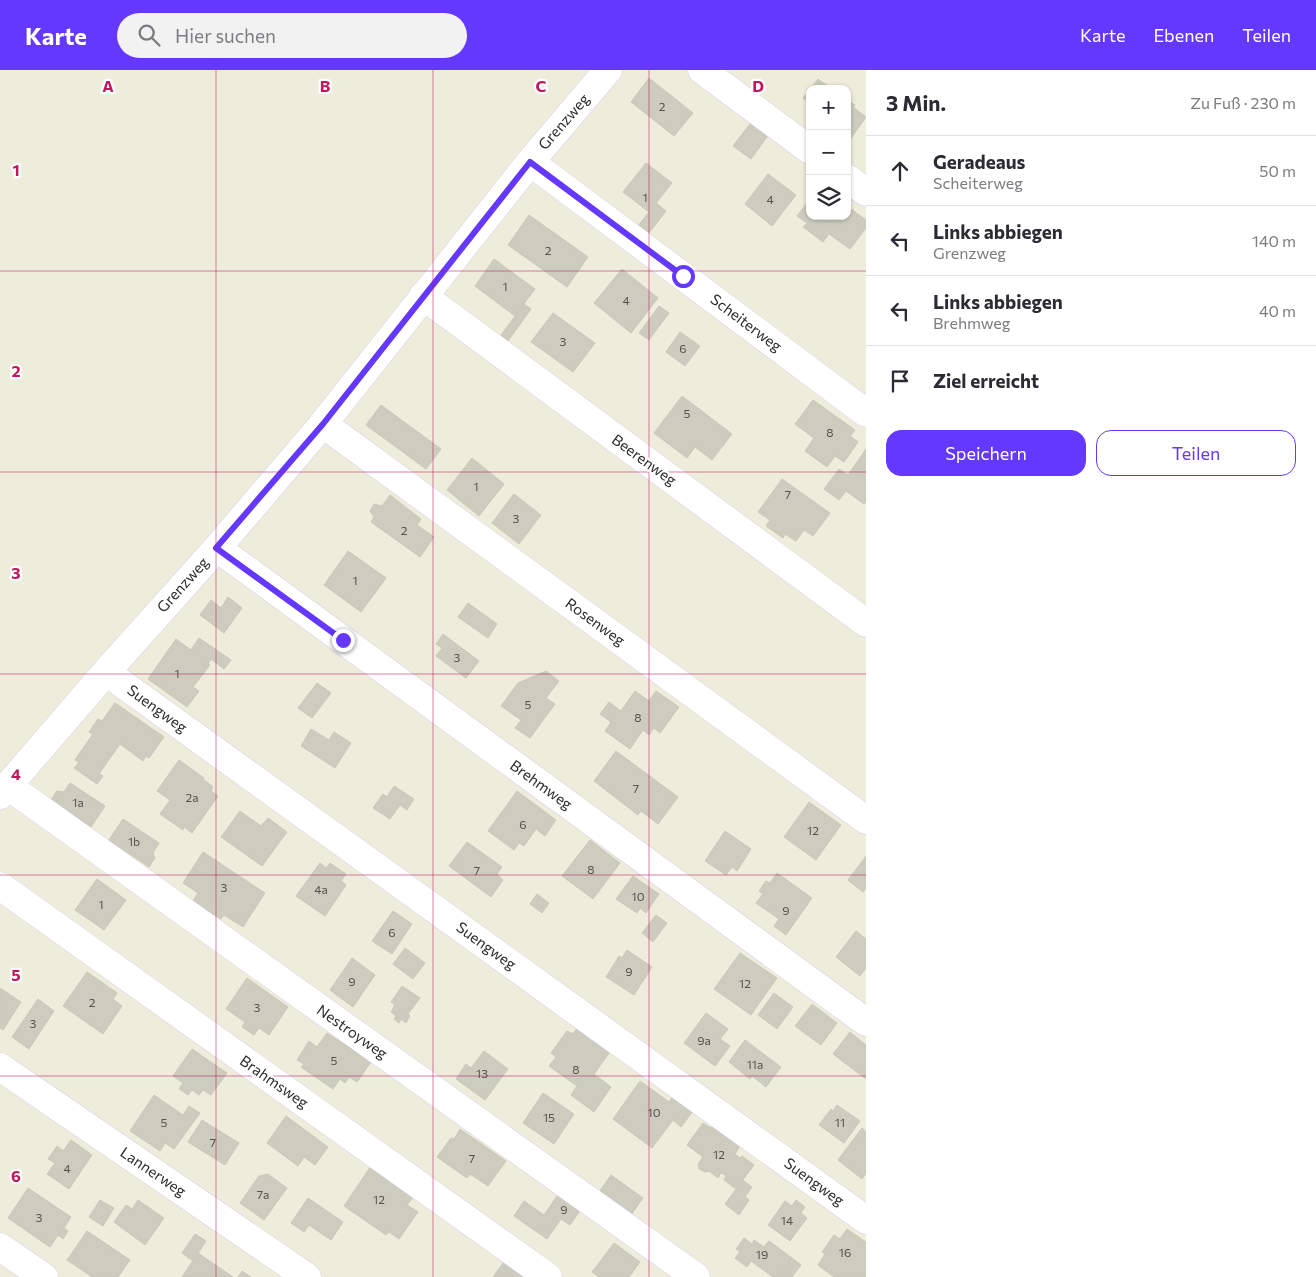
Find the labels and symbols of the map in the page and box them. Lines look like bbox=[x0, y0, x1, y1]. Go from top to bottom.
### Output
text: A bbox=[102, 76, 114, 95]
text: B bbox=[320, 76, 331, 95]
text: C bbox=[536, 76, 547, 95]
text: D bbox=[752, 76, 764, 95]
street label: Grenzweg bbox=[534, 90, 593, 153]
house number: 2 bbox=[659, 99, 666, 113]
text: 1 bbox=[12, 160, 20, 179]
house number: 1 bbox=[642, 190, 648, 204]
house number: 4 bbox=[766, 192, 774, 206]
house number: 2 bbox=[545, 243, 552, 257]
route start bbox=[672, 265, 695, 288]
house number: 1 bbox=[502, 279, 508, 293]
street label: Scheiterweg bbox=[708, 290, 786, 355]
house number: 4 bbox=[622, 293, 630, 307]
house number: 3 bbox=[560, 334, 567, 348]
house number: 6 bbox=[679, 341, 687, 355]
text: 2 bbox=[11, 361, 21, 380]
house number: 5 bbox=[684, 406, 691, 420]
house number: 8 bbox=[826, 425, 834, 439]
street label: Beerenweg bbox=[609, 430, 680, 489]
house number: 1 bbox=[473, 479, 479, 493]
house number: 7 bbox=[785, 487, 791, 501]
house number: 3 bbox=[513, 511, 520, 525]
house number: 2 bbox=[401, 523, 408, 537]
street label: Grenzweg bbox=[153, 553, 212, 616]
text: 3 bbox=[11, 563, 21, 582]
house number: 1 bbox=[352, 573, 358, 587]
street label: Rosenweg bbox=[562, 594, 629, 649]
route end bbox=[332, 629, 355, 652]
house number: 3 bbox=[454, 650, 461, 664]
house number: 1 bbox=[174, 666, 180, 680]
street label: Suengweg bbox=[124, 680, 191, 736]
house number: 5 bbox=[525, 697, 532, 711]
house number: 8 bbox=[634, 710, 642, 724]
street label: Brehmweg bbox=[507, 756, 576, 813]
text: 4 bbox=[11, 764, 21, 783]
house number: 7 bbox=[633, 781, 639, 795]
house number: 2a bbox=[186, 790, 198, 804]
house number: 1a bbox=[72, 795, 84, 809]
house number: 6 bbox=[519, 817, 527, 831]
house number: 12 bbox=[807, 823, 819, 837]
house number: 1b bbox=[128, 834, 140, 848]
house number: 8 bbox=[587, 862, 595, 876]
house number: 7 bbox=[474, 863, 480, 877]
house number: 3 bbox=[221, 880, 228, 894]
house number: 4a bbox=[314, 882, 328, 896]
house number: 10 bbox=[632, 889, 645, 903]
house number: 1 bbox=[98, 897, 104, 911]
house number: 9 bbox=[782, 903, 790, 917]
street label: Suengweg bbox=[453, 917, 520, 973]
house number: 6 bbox=[388, 925, 396, 939]
house number: 9 bbox=[625, 964, 633, 978]
text: 5 bbox=[11, 965, 21, 984]
house number: 9 bbox=[348, 974, 356, 988]
house number: 12 bbox=[739, 976, 751, 990]
house number: 2 bbox=[89, 995, 96, 1009]
house number: 3 bbox=[254, 1000, 261, 1014]
street label: Nestroyweg bbox=[314, 1000, 391, 1062]
house number: 3 bbox=[30, 1016, 37, 1030]
house number: 9a bbox=[697, 1033, 711, 1047]
street label: Brahmsweg bbox=[237, 1051, 312, 1111]
house number: 5 bbox=[331, 1053, 338, 1067]
house number: 11a bbox=[747, 1057, 763, 1071]
house number: 8 bbox=[572, 1062, 580, 1076]
house number: 13 bbox=[476, 1066, 488, 1080]
house number: 10 bbox=[648, 1105, 661, 1119]
house number: 15 bbox=[543, 1110, 555, 1124]
house number: 5 bbox=[161, 1115, 168, 1129]
house number: 11 bbox=[835, 1115, 845, 1129]
house number: 7 bbox=[210, 1135, 216, 1149]
street label: Lannerweg bbox=[117, 1143, 190, 1200]
house number: 12 bbox=[713, 1147, 725, 1161]
house number: 7 bbox=[469, 1151, 475, 1165]
street label: Suengweg bbox=[781, 1153, 848, 1209]
house number: 4 bbox=[63, 1161, 71, 1175]
text: 6 bbox=[11, 1166, 21, 1185]
house number: 7a bbox=[257, 1187, 269, 1201]
house number: 12 bbox=[373, 1192, 385, 1206]
house number: 9 bbox=[560, 1202, 568, 1216]
house number: 3 bbox=[36, 1210, 43, 1224]
house number: 14 bbox=[781, 1213, 793, 1227]
house number: 16 bbox=[839, 1245, 851, 1259]
house number: 19 bbox=[756, 1247, 768, 1261]

